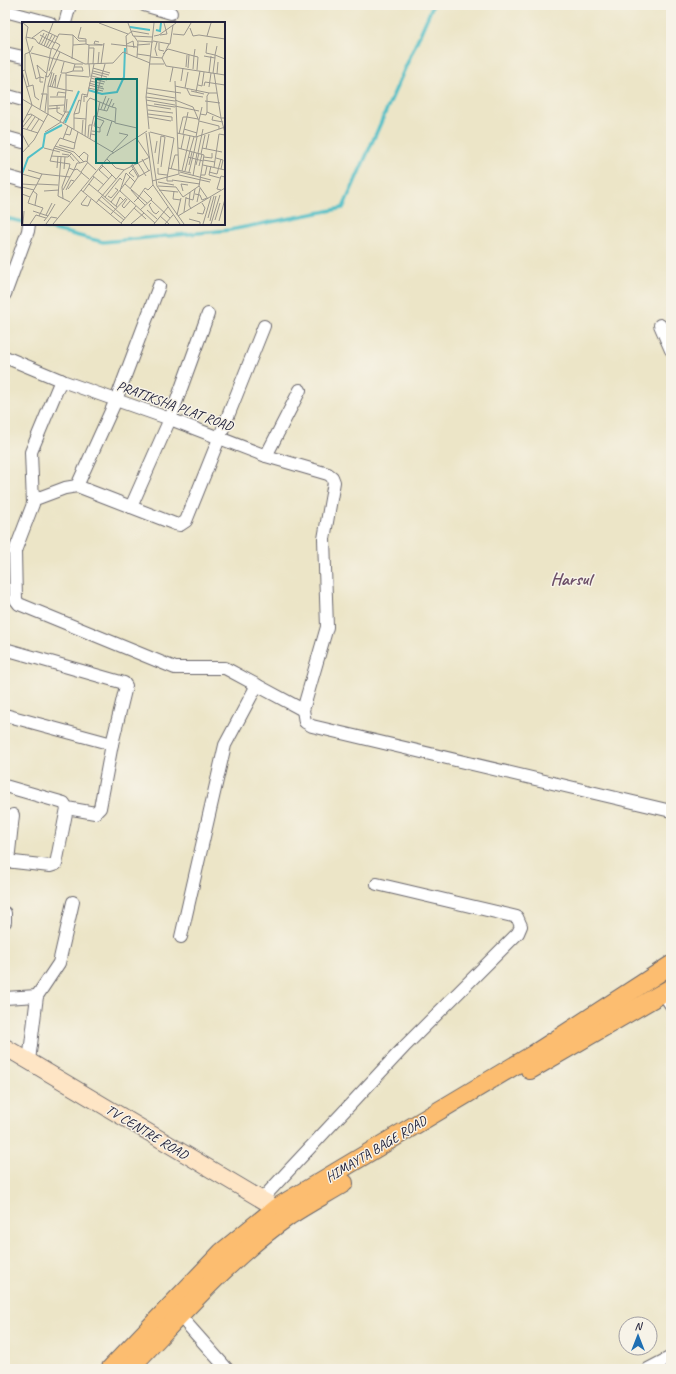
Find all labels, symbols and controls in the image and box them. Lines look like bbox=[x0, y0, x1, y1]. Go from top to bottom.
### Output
inset map bbox=[22, 22, 225, 225]
street label: PRATIKSHA PLAT ROAD bbox=[115, 377, 236, 435]
district label: Harsul bbox=[550, 568, 595, 590]
street label: TV CENTRE ROAD bbox=[103, 1101, 192, 1164]
street label: HIMAYTA BAGE ROAD bbox=[322, 1112, 430, 1186]
north arrow bbox=[618, 1316, 658, 1356]
text: N bbox=[635, 1319, 644, 1333]

